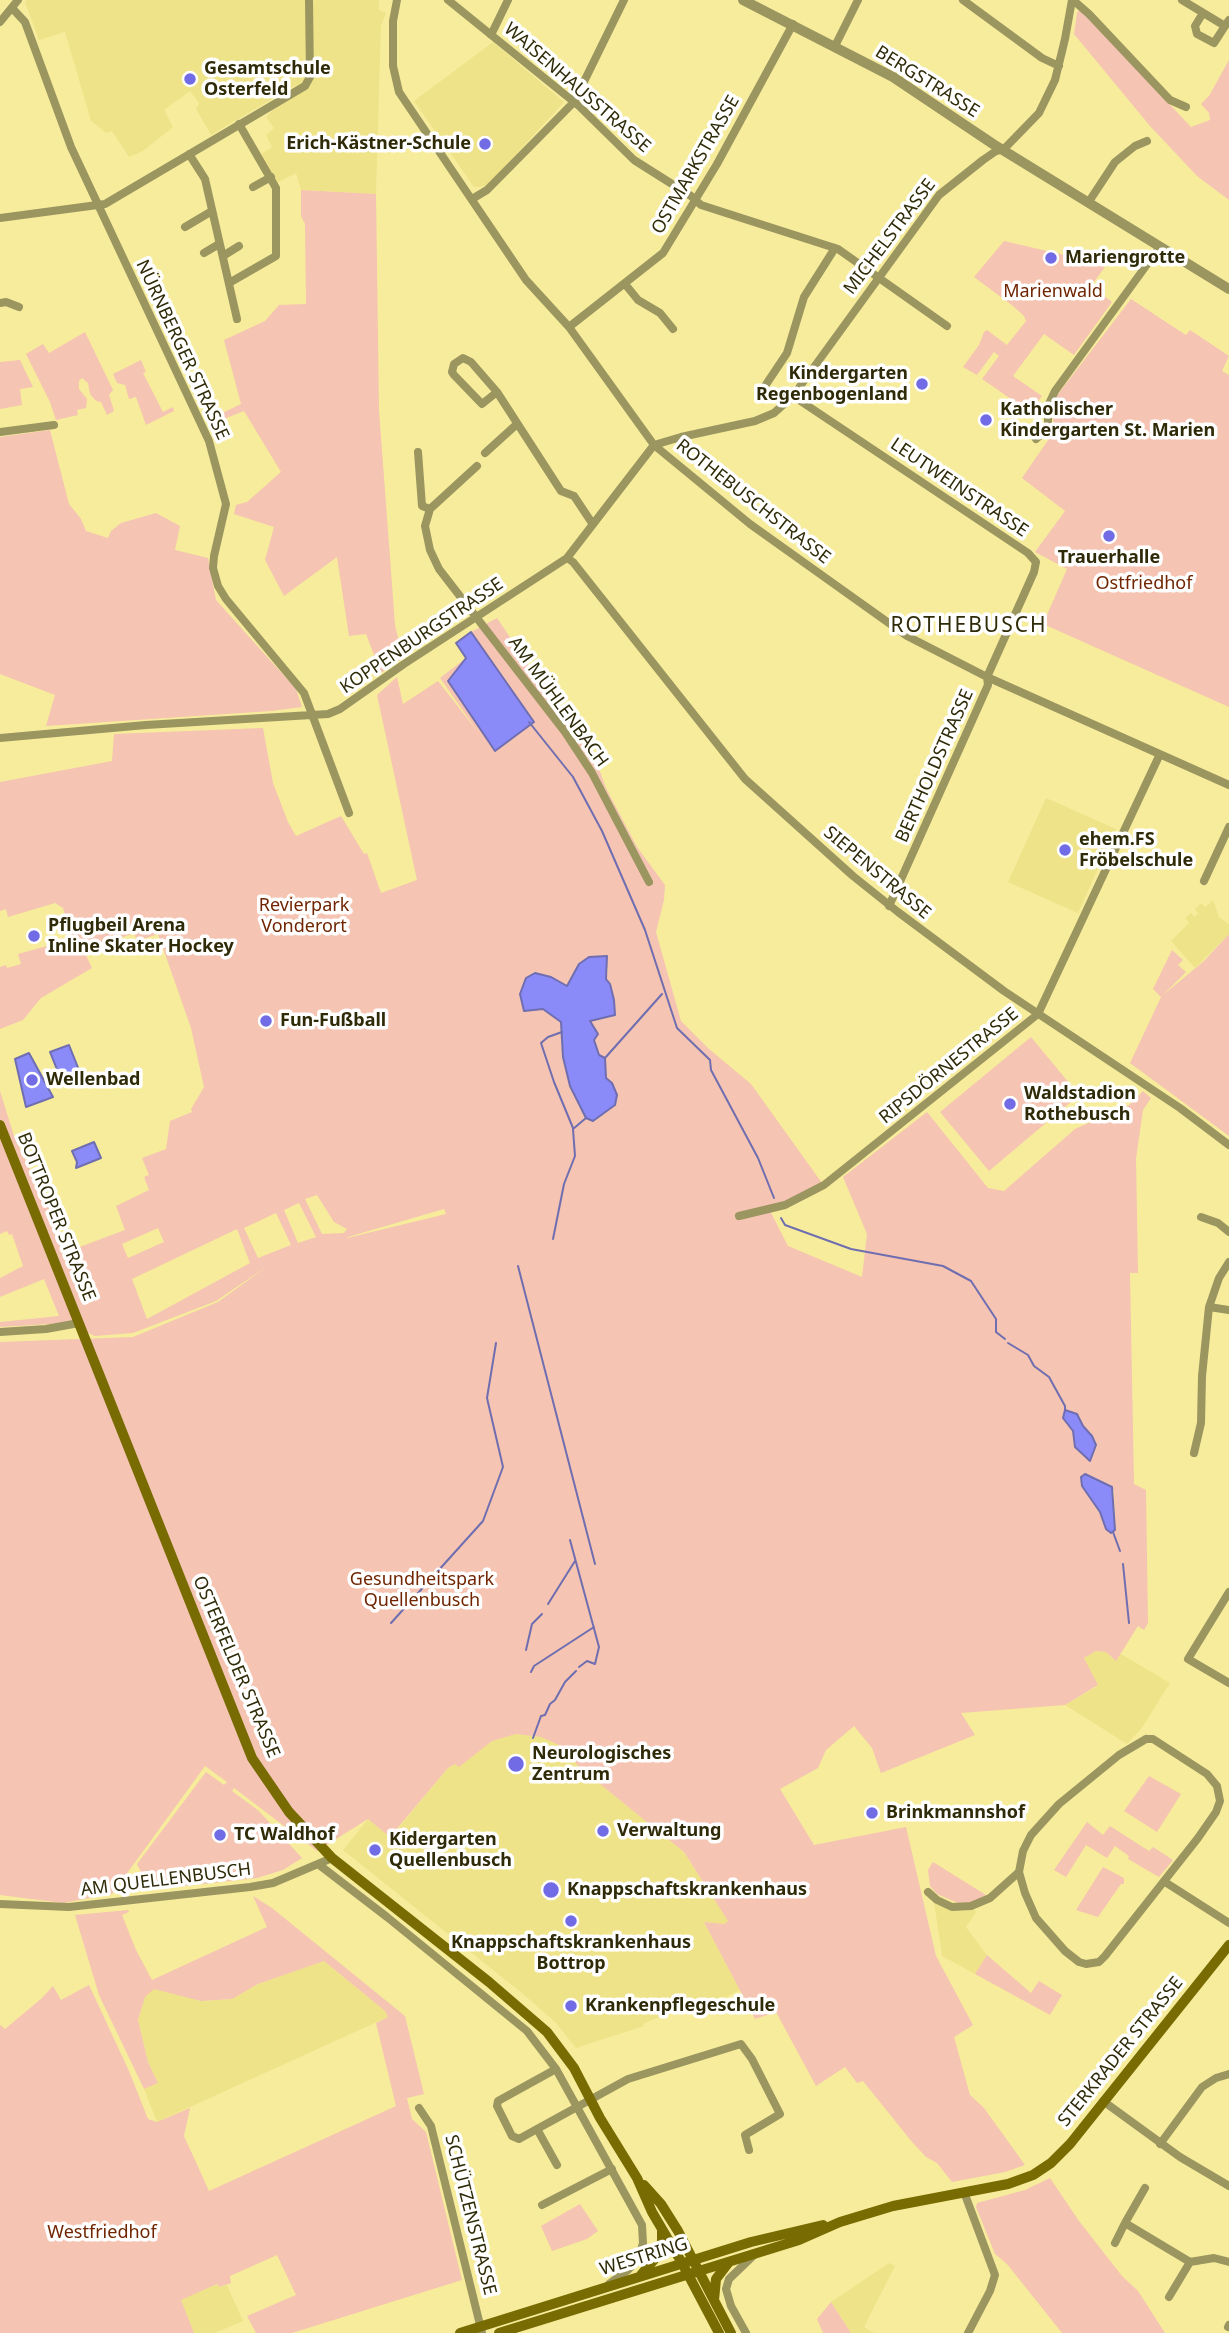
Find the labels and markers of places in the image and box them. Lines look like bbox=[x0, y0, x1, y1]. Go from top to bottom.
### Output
place label: Gesamtschule Osterfeld bbox=[204, 58, 331, 100]
marker: Gesamtschule Osterfeld bbox=[182, 71, 198, 87]
place label: Erich-Kästner-Schule bbox=[286, 133, 471, 155]
marker: Erich-Kästner-Schule bbox=[477, 136, 493, 152]
place label: Mariengrotte bbox=[1065, 247, 1185, 269]
marker: Mariengrotte bbox=[1043, 250, 1059, 266]
place label: Kindergarten Regenbogenland bbox=[756, 363, 908, 406]
marker: Kindergarten Regenbogenland bbox=[914, 376, 930, 392]
place label: Katholischer Kindergarten St. Marien bbox=[1000, 399, 1215, 442]
marker: Katholischer Kindergarten St. Marien bbox=[978, 412, 994, 428]
marker: Trauerhalle bbox=[1101, 528, 1117, 544]
place label: Trauerhalle bbox=[1058, 547, 1160, 569]
place label: ehem.FS Fröbelschule bbox=[1079, 829, 1193, 872]
marker: ehem.FS Fröbelschule bbox=[1057, 842, 1073, 858]
place label: Pflugbeil Arena Inline Skater Hockey bbox=[48, 915, 234, 958]
marker: Pflugbeil Arena Inline Skater Hockey bbox=[26, 928, 42, 944]
place label: Fun-Fußball bbox=[280, 1010, 386, 1032]
marker: Fun-Fußball bbox=[258, 1013, 274, 1029]
place label: Wellenbad bbox=[46, 1069, 140, 1091]
marker: Wellenbad bbox=[24, 1072, 40, 1088]
place label: Waldstadion Rothebusch bbox=[1024, 1083, 1136, 1126]
marker: Waldstadion Rothebusch bbox=[1002, 1096, 1018, 1112]
place label: Neurologisches Zentrum bbox=[532, 1743, 671, 1786]
marker: Neurologisches Zentrum bbox=[506, 1754, 526, 1774]
place label: Brinkmannshof bbox=[886, 1802, 1025, 1824]
marker: Brinkmannshof bbox=[864, 1805, 880, 1821]
place label: Verwaltung bbox=[617, 1820, 721, 1842]
marker: Verwaltung bbox=[595, 1823, 611, 1839]
place label: TC Waldhof bbox=[234, 1824, 335, 1846]
marker: TC Waldhof bbox=[212, 1827, 228, 1843]
place label: Kidergarten Quellenbusch bbox=[389, 1829, 512, 1871]
marker: Kidergarten Quellenbusch bbox=[367, 1842, 383, 1858]
place label: Knappschaftskrankenhaus bbox=[567, 1879, 807, 1901]
marker: Knappschaftskrankenhaus bbox=[541, 1880, 561, 1900]
marker: Knappschaftskrankenhaus Bottrop bbox=[563, 1913, 579, 1929]
place label: Knappschaftskrankenhaus Bottrop bbox=[451, 1932, 691, 1974]
place label: Krankenpflegeschule bbox=[585, 1995, 775, 2017]
marker: Krankenpflegeschule bbox=[563, 1998, 579, 2014]

